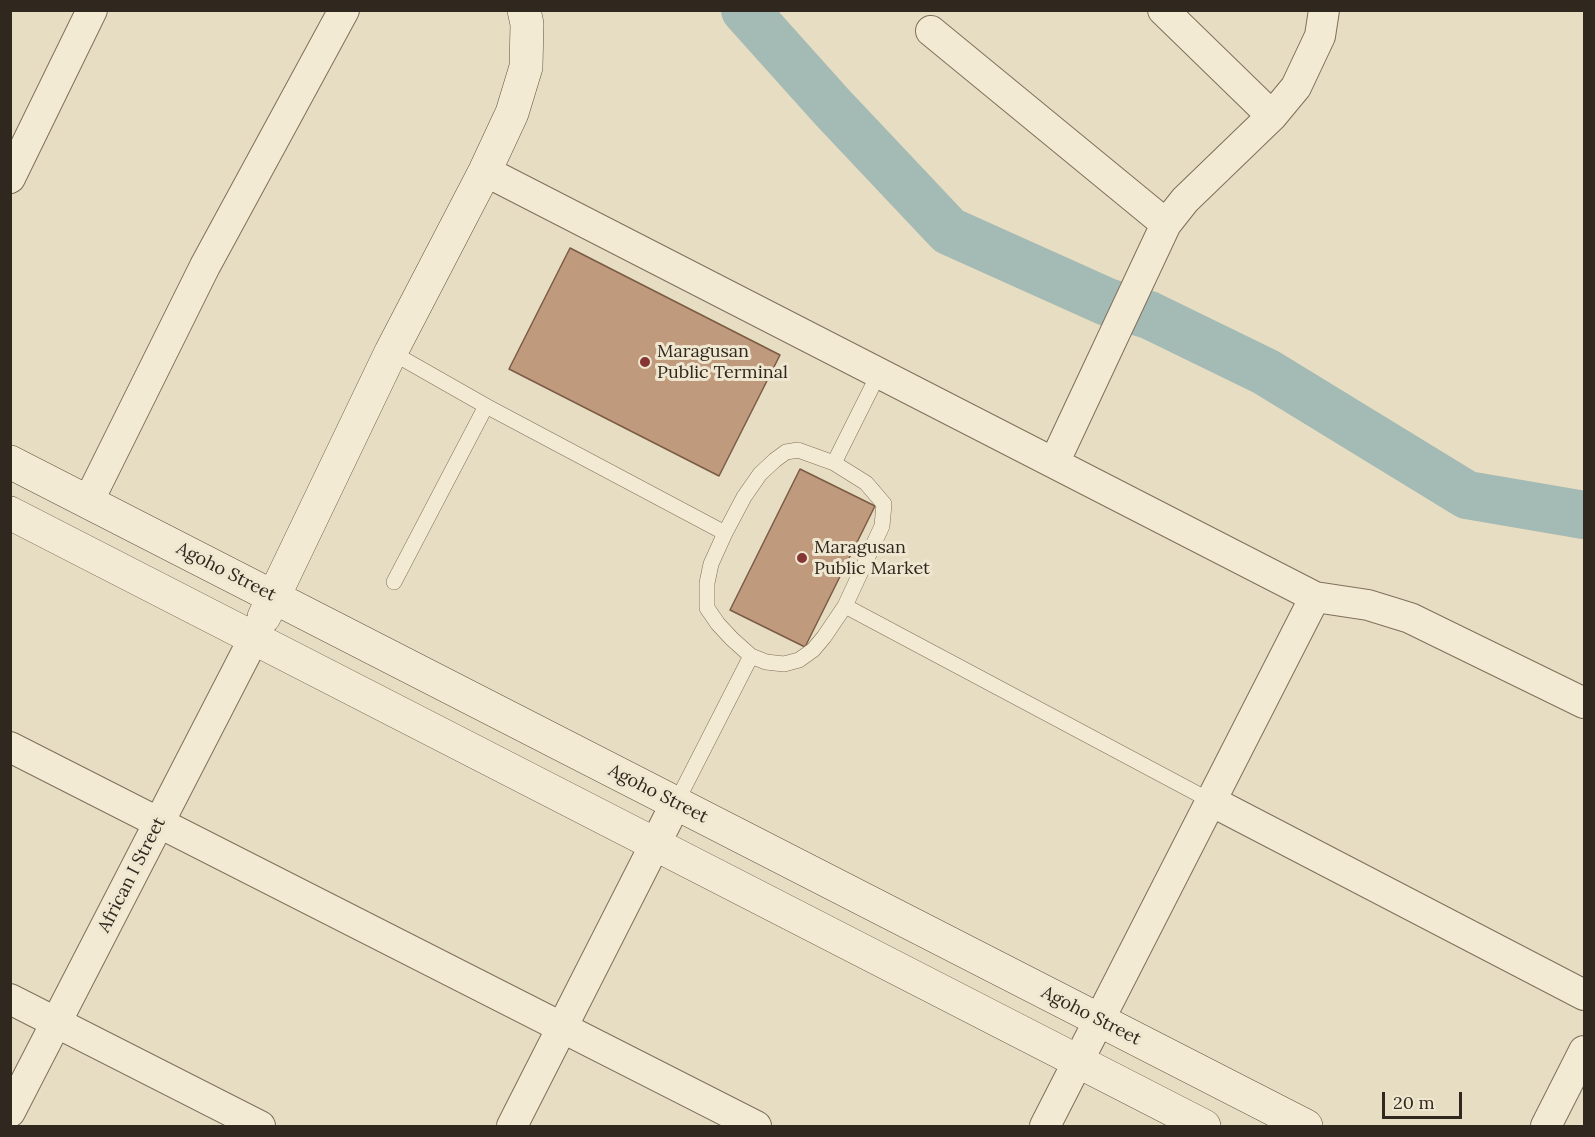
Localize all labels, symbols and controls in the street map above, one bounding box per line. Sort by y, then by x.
place label: Maragusan Public Terminal [657,341,788,384]
marker: Maragusan Public Terminal [638,355,652,369]
place label: Maragusan Public Market [814,537,930,580]
street label: Agoho Street [173,538,279,606]
marker: Maragusan Public Market [795,551,809,565]
street label: Agoho Street [605,760,711,828]
street label: African I Street [94,814,170,936]
street label: Agoho Street [1038,982,1144,1050]
scale bar [1385,1080,1464,1118]
text: 20 m [1393,1091,1435,1114]

